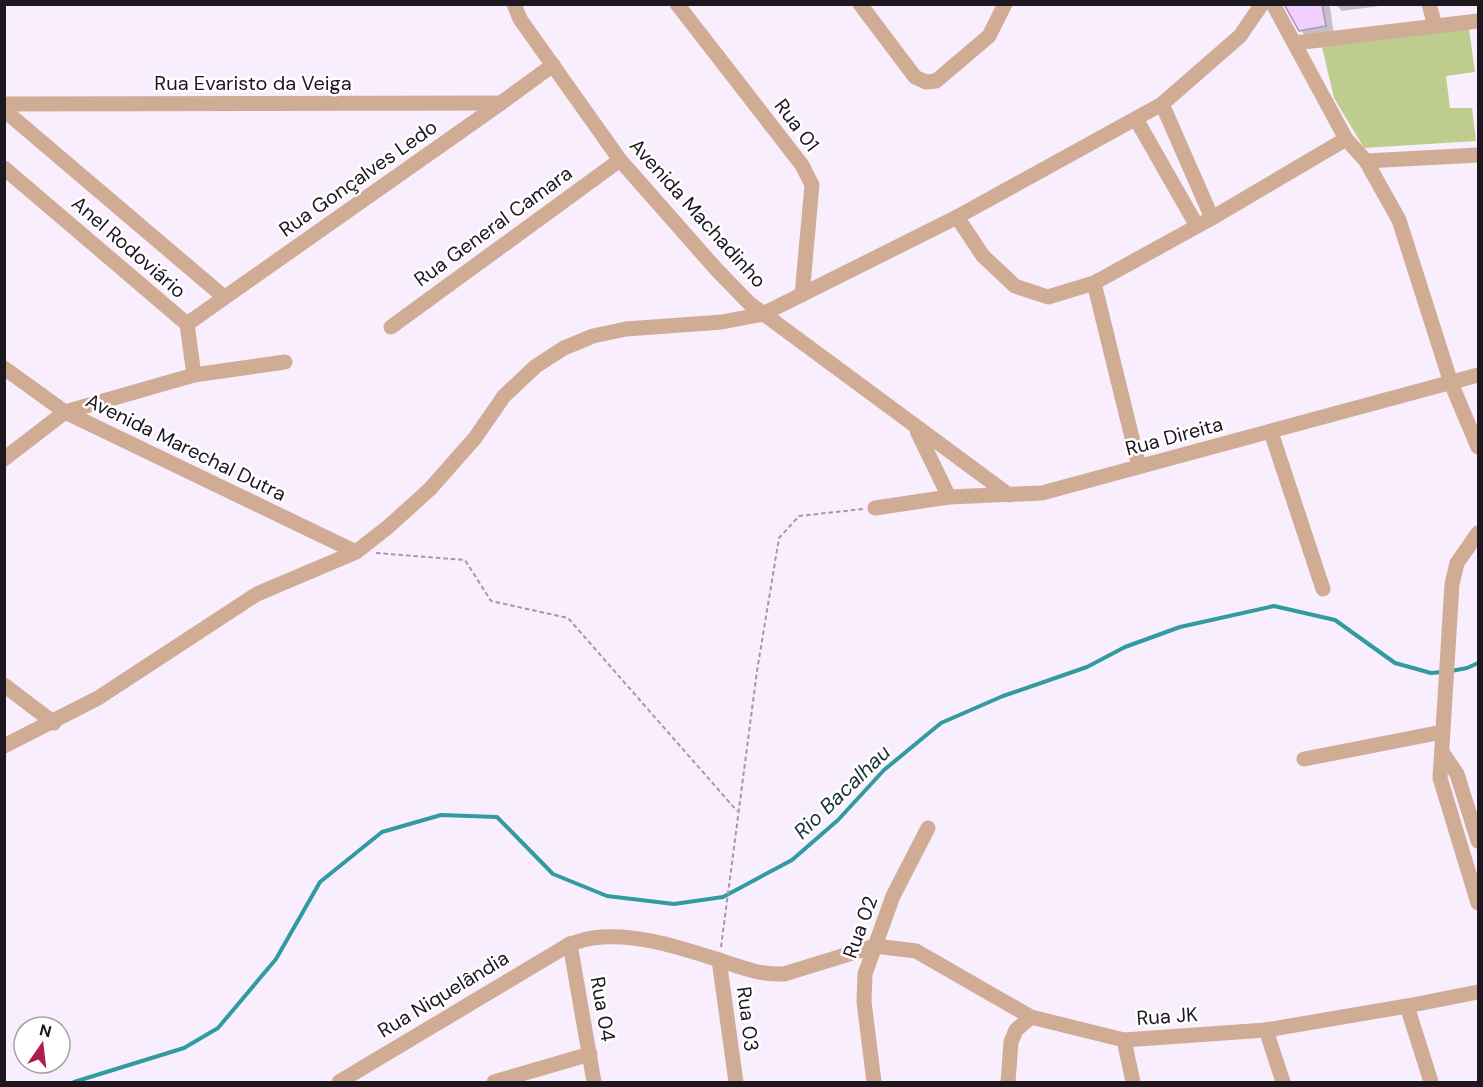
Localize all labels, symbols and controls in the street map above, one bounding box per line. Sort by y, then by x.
street label: Rua Evaristo da Veiga [154,70,352,96]
street label: Rua 01 [769,93,825,157]
street label: Rua Gonçalves Ledo [274,114,442,242]
street label: Avenida Machadinho [624,133,772,293]
street label: Rua General Camara [409,160,577,292]
street label: Anel Rodoviário [66,190,192,304]
street label: Avenida Marechal Dutra [82,387,290,507]
street label: Rua Direita [1122,411,1226,461]
water label: Rio Bacalhau [788,739,896,845]
street label: Rua 02 [837,892,883,962]
street label: Rua Niquelândia [373,945,513,1043]
street label: Rua 04 [585,975,621,1043]
street label: Rua 03 [731,985,765,1053]
street label: Rua JK [1136,1001,1199,1031]
north arrow [12,1015,72,1075]
text: N [37,1019,54,1043]

